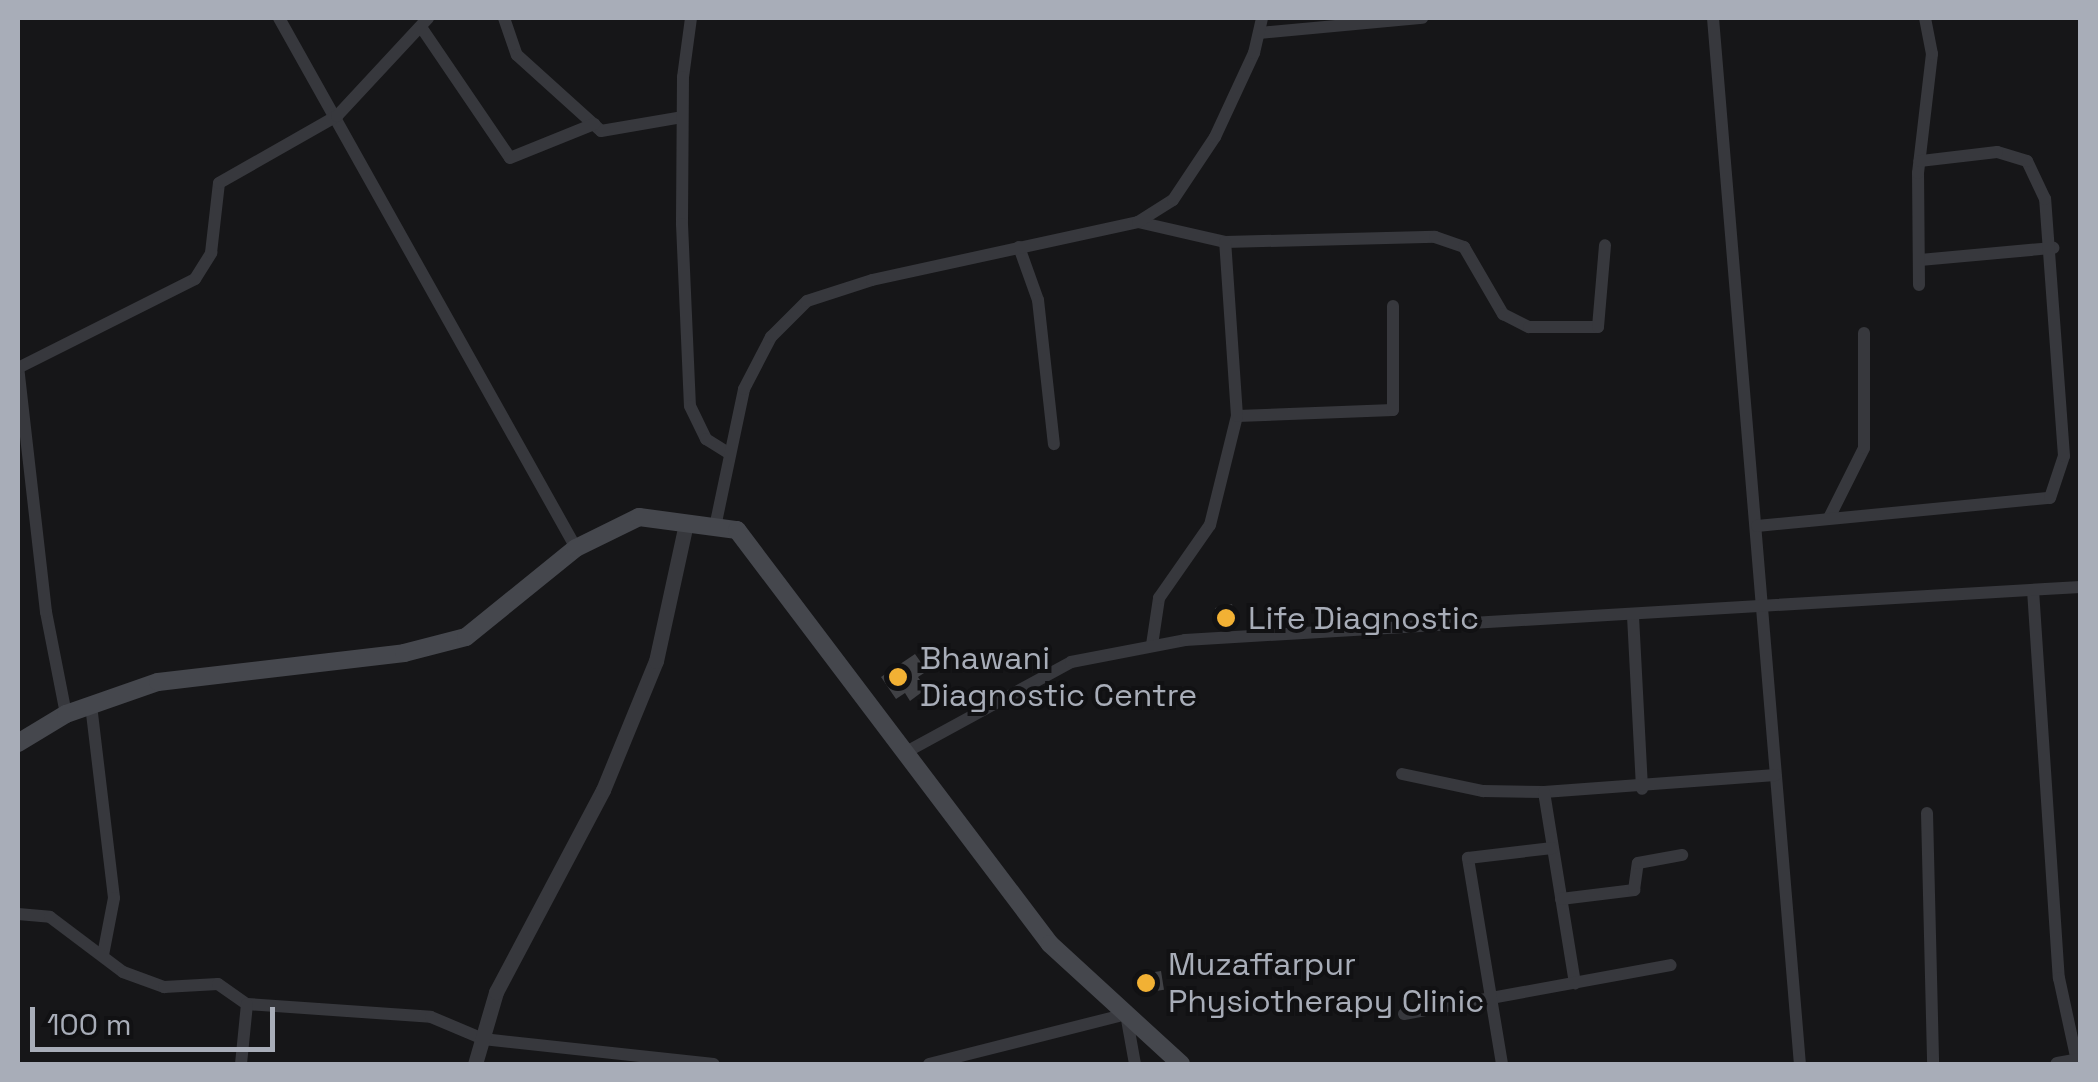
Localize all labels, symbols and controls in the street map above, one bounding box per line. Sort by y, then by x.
place label: Life Diagnostic [1248,599,1479,637]
marker: Life Diagnostic [1213,605,1239,631]
place label: Bhawani Diagnostic Centre [920,640,1197,715]
marker: Bhawani Diagnostic Centre [885,664,911,690]
place label: Muzaffarpur Physiotherapy Clinic [1168,946,1484,1021]
marker: Muzaffarpur Physiotherapy Clinic [1133,970,1159,996]
scale bar [35,987,280,1049]
text: 100 m [47,1005,132,1044]

